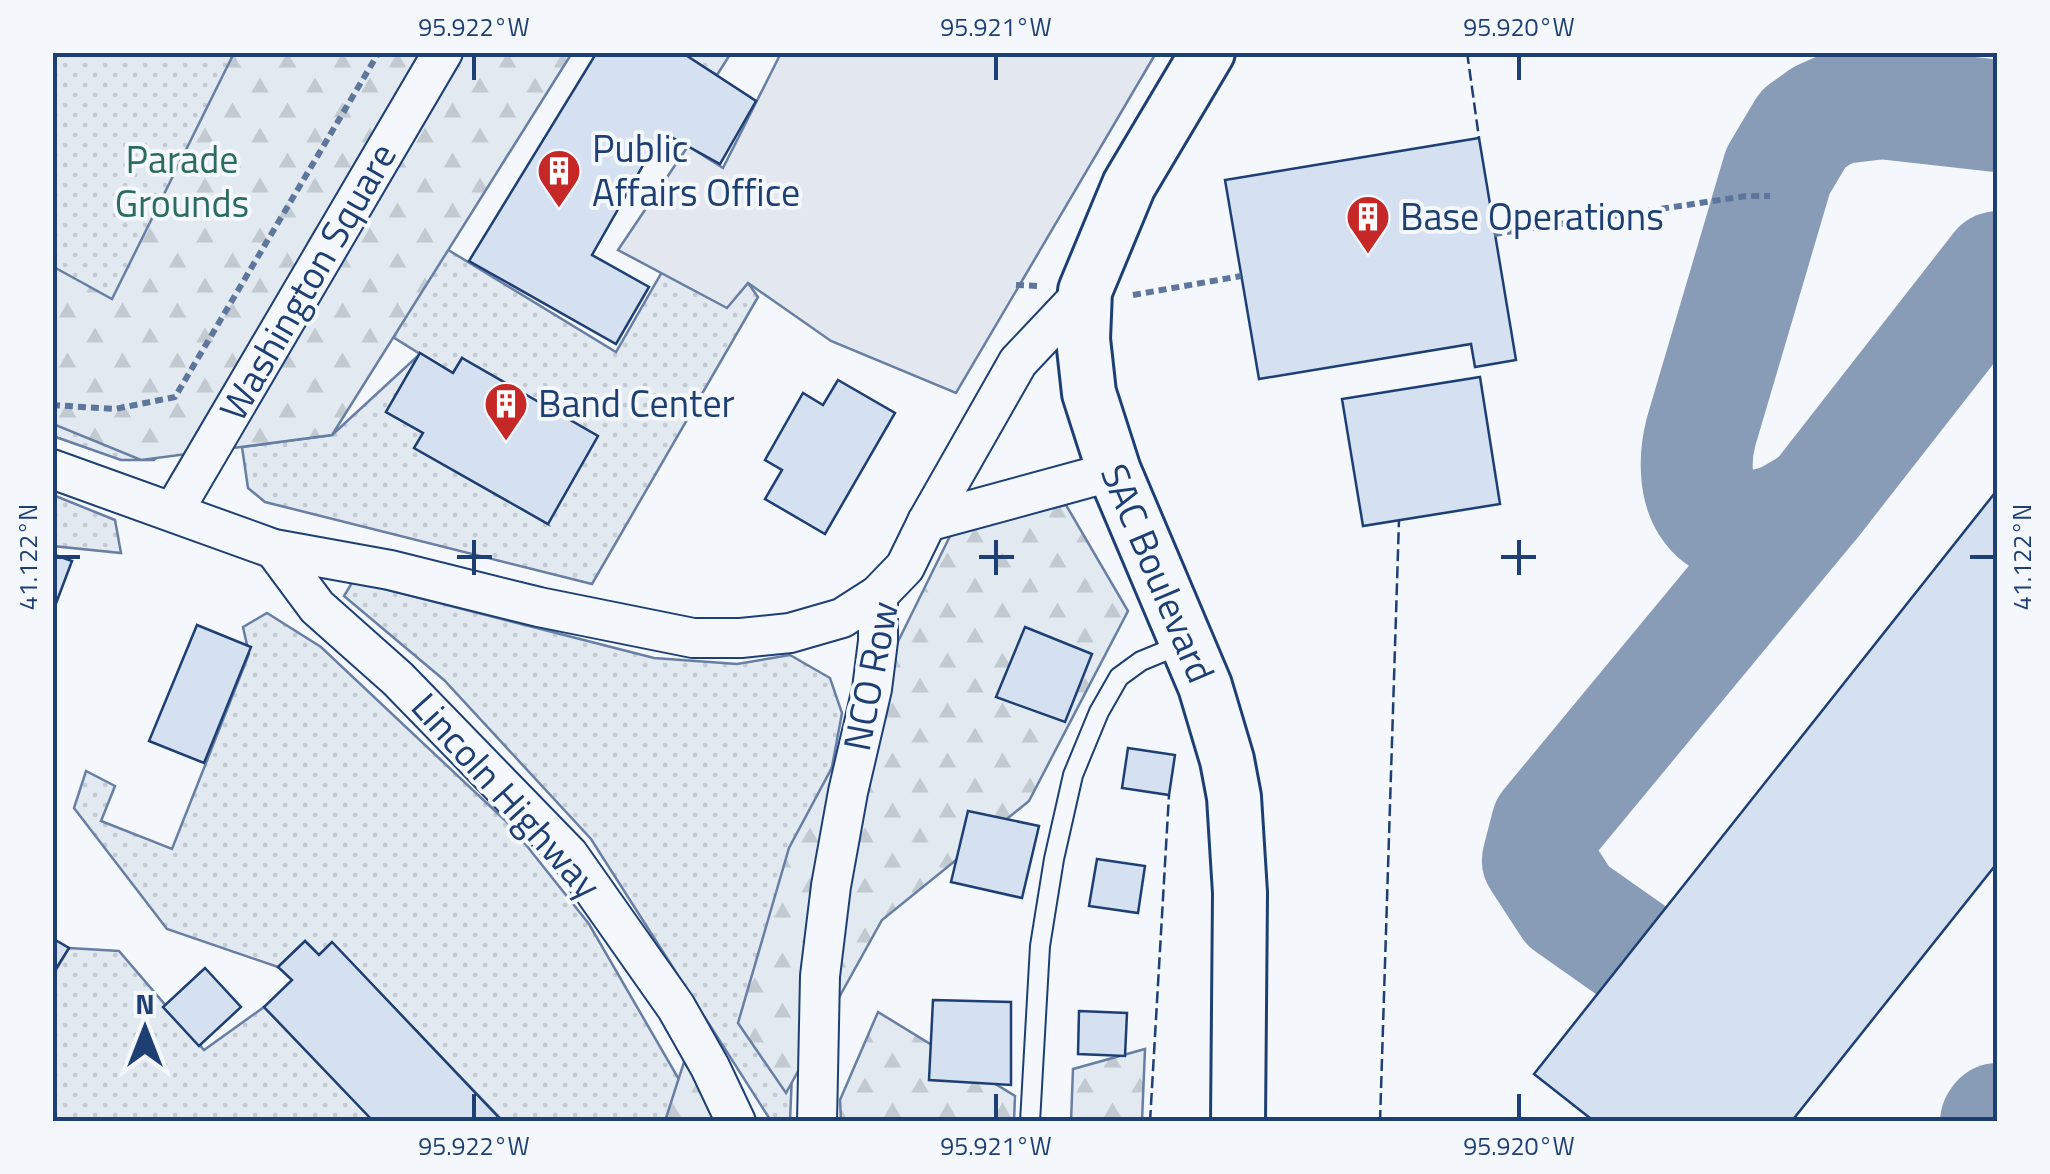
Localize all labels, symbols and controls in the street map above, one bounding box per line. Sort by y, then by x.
text: 95.922°W [418,8,530,46]
text: 95.921°W [940,8,1052,46]
text: 95.920°W [1463,8,1575,46]
place label: Public Affairs Office [592,119,800,221]
park label: Parade Grounds [115,130,249,232]
street label: Washington Square [204,132,410,431]
building icon: Public Affairs Office [536,148,582,209]
place label: Base Operations [1400,187,1664,245]
building icon: Base Operations [1345,194,1391,255]
place label: Band Center [538,374,735,432]
building icon: Band Center [483,381,529,442]
street label: SAC Boulevard [1086,455,1230,691]
text: 41.122°N [9,504,47,610]
text: 41.122°N [2003,504,2041,610]
street label: NCO Row [827,596,913,756]
street label: Lincoln Highway [398,679,615,912]
north arrow [95,979,195,1079]
text: N [135,982,155,1025]
text: 95.922°W [418,1127,530,1165]
text: 95.921°W [940,1127,1052,1165]
text: 95.920°W [1463,1127,1575,1165]

